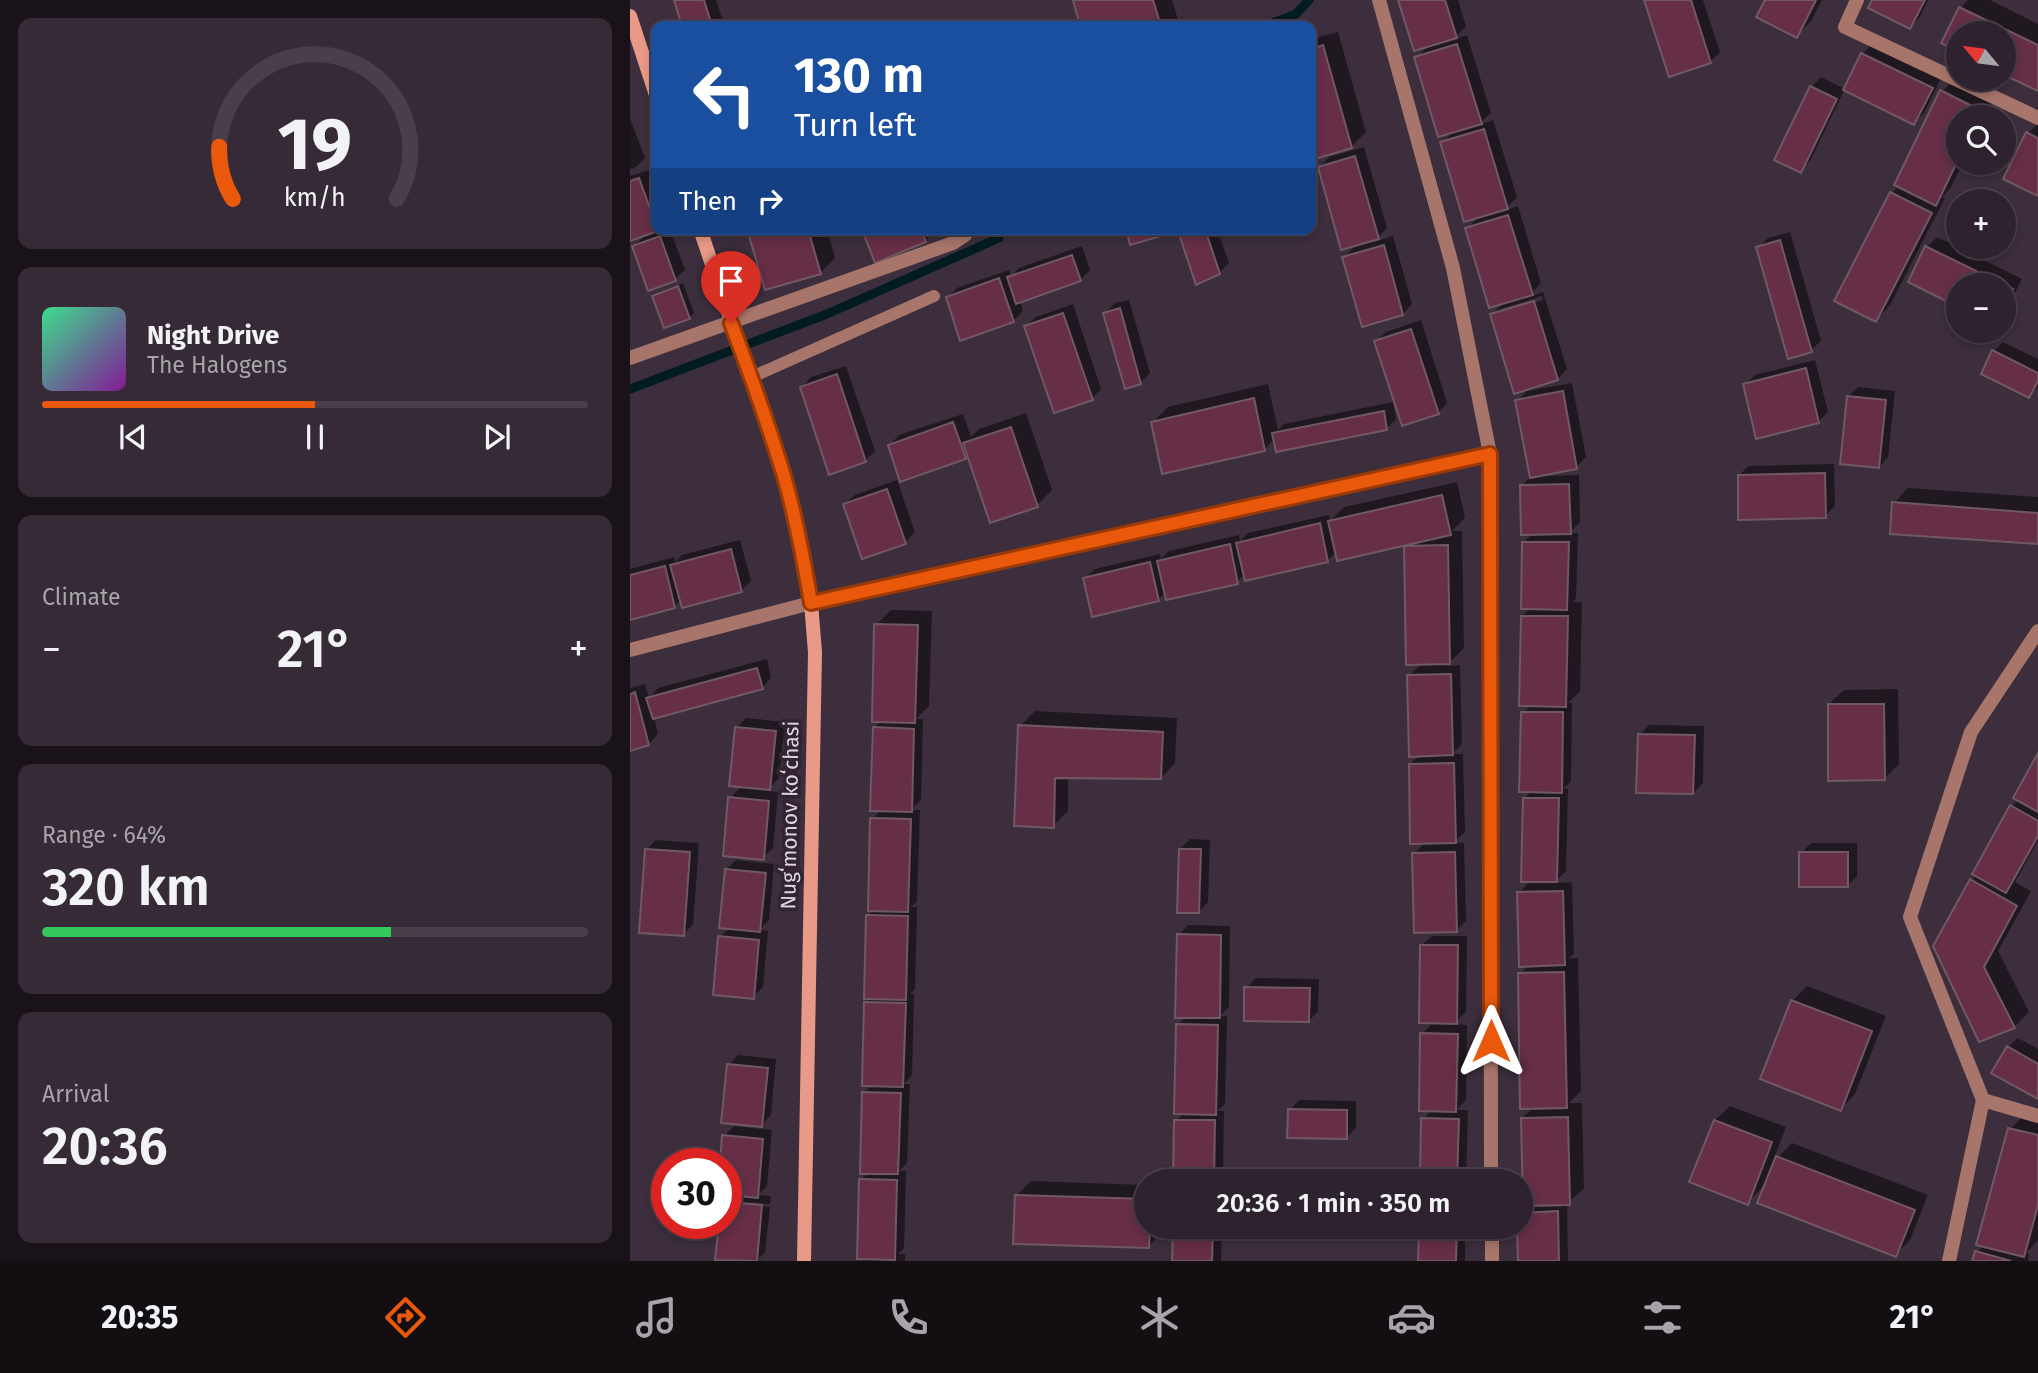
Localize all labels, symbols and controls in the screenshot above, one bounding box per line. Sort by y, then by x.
north arrow [1946,21,2016,91]
map controls [1946,21,2016,343]
text: 130 m [794,46,924,105]
icon: left [679,49,770,140]
text: 19 [278,102,352,189]
button: search [1946,105,2016,175]
text: Turn left [794,106,916,144]
icon: right [751,182,789,220]
text: km/h [284,183,346,213]
text: Then [679,186,737,217]
button: + [1946,189,2016,259]
pin [701,251,761,323]
icon: arrive [712,262,750,300]
button: − [1946,273,2016,343]
text: Night Drive [147,320,279,351]
text: The Halogens [147,351,287,379]
icon: previous [114,418,152,456]
icon: pause [296,418,334,456]
icon: next [478,418,516,456]
text: Climate [42,583,121,611]
text: 21° [277,618,353,681]
text: − [42,626,61,672]
text: + [569,626,588,672]
street label: Nugʻmonov koʻchasi [775,720,805,910]
text: Range · 64% [42,821,166,849]
text: 320 km [42,856,210,919]
position arrow [1454,1004,1528,1078]
text: Arrival [42,1080,109,1108]
text: 20:36 [42,1115,168,1178]
speed limit sign: 30 [651,1148,742,1239]
text: 20:36 · 1 min · 350 m [1217,1188,1450,1219]
icon: directions [381,1293,430,1342]
icon: music [632,1293,681,1342]
icon: phone [884,1293,933,1342]
icon: climate [1135,1293,1184,1342]
icon: car [1387,1293,1436,1342]
icon: filters [1638,1293,1687,1342]
text: 20:35 [101,1298,178,1336]
text: 21° [1889,1298,1937,1336]

